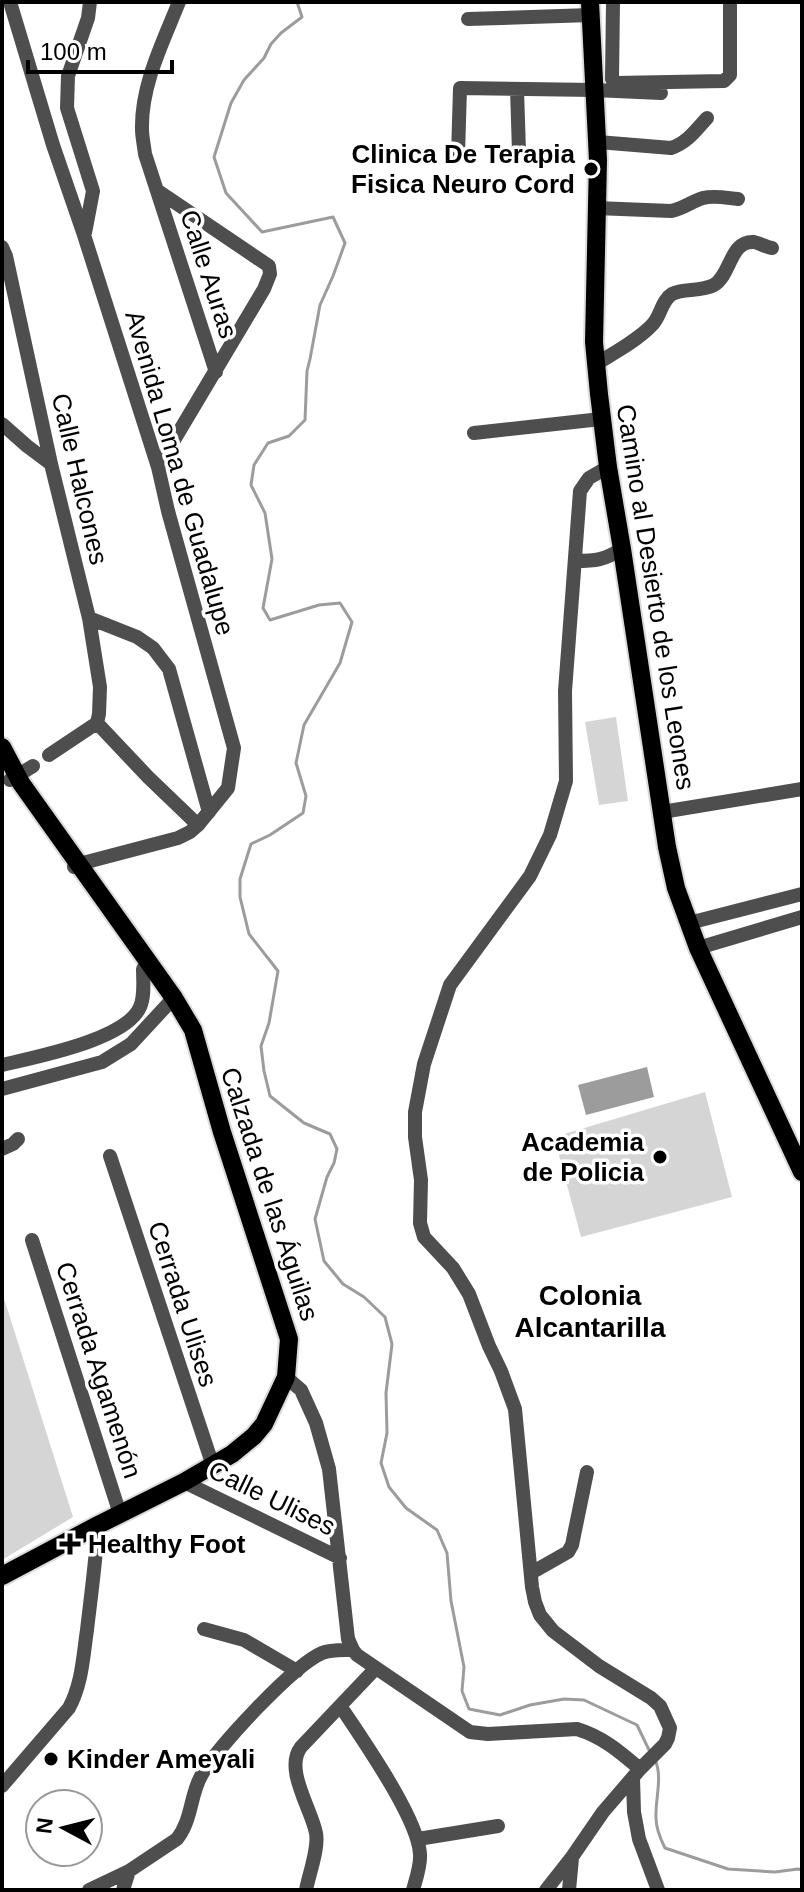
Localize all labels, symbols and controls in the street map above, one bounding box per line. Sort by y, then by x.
scale bar [28,24,172,74]
text: 100 m [40,38,107,65]
place label: Clinica De Terapia Fisica Neuro Cord [351,139,576,199]
marker: Clinica De Terapia Fisica Neuro Cord [582,160,600,178]
street label: Calle Auras [174,206,244,342]
street label: Avenida Loma de Guadalupe [119,307,241,639]
street label: Calle Halcones [46,390,114,568]
street label: Camino al Desierto de los Leones [611,402,701,792]
street label: Calzada de las Águilas [215,1064,325,1324]
place label: Academia de Policia [521,1127,645,1187]
marker: Academia de Policia [651,1148,669,1166]
street label: Cerrada Ulises [142,1218,224,1390]
street label: Cerrada Agamenón [50,1258,148,1482]
district label: Colonia Alcantarilla [515,1280,666,1343]
street label: Calle Ulises [204,1454,340,1542]
place label: Healthy Foot [88,1529,246,1559]
marker: Healthy Foot [59,1533,81,1555]
place label: Kinder Ameyali [67,1744,255,1774]
marker: Kinder Ameyali [42,1750,60,1768]
north arrow [24,1788,104,1868]
text: N [31,1816,58,1835]

